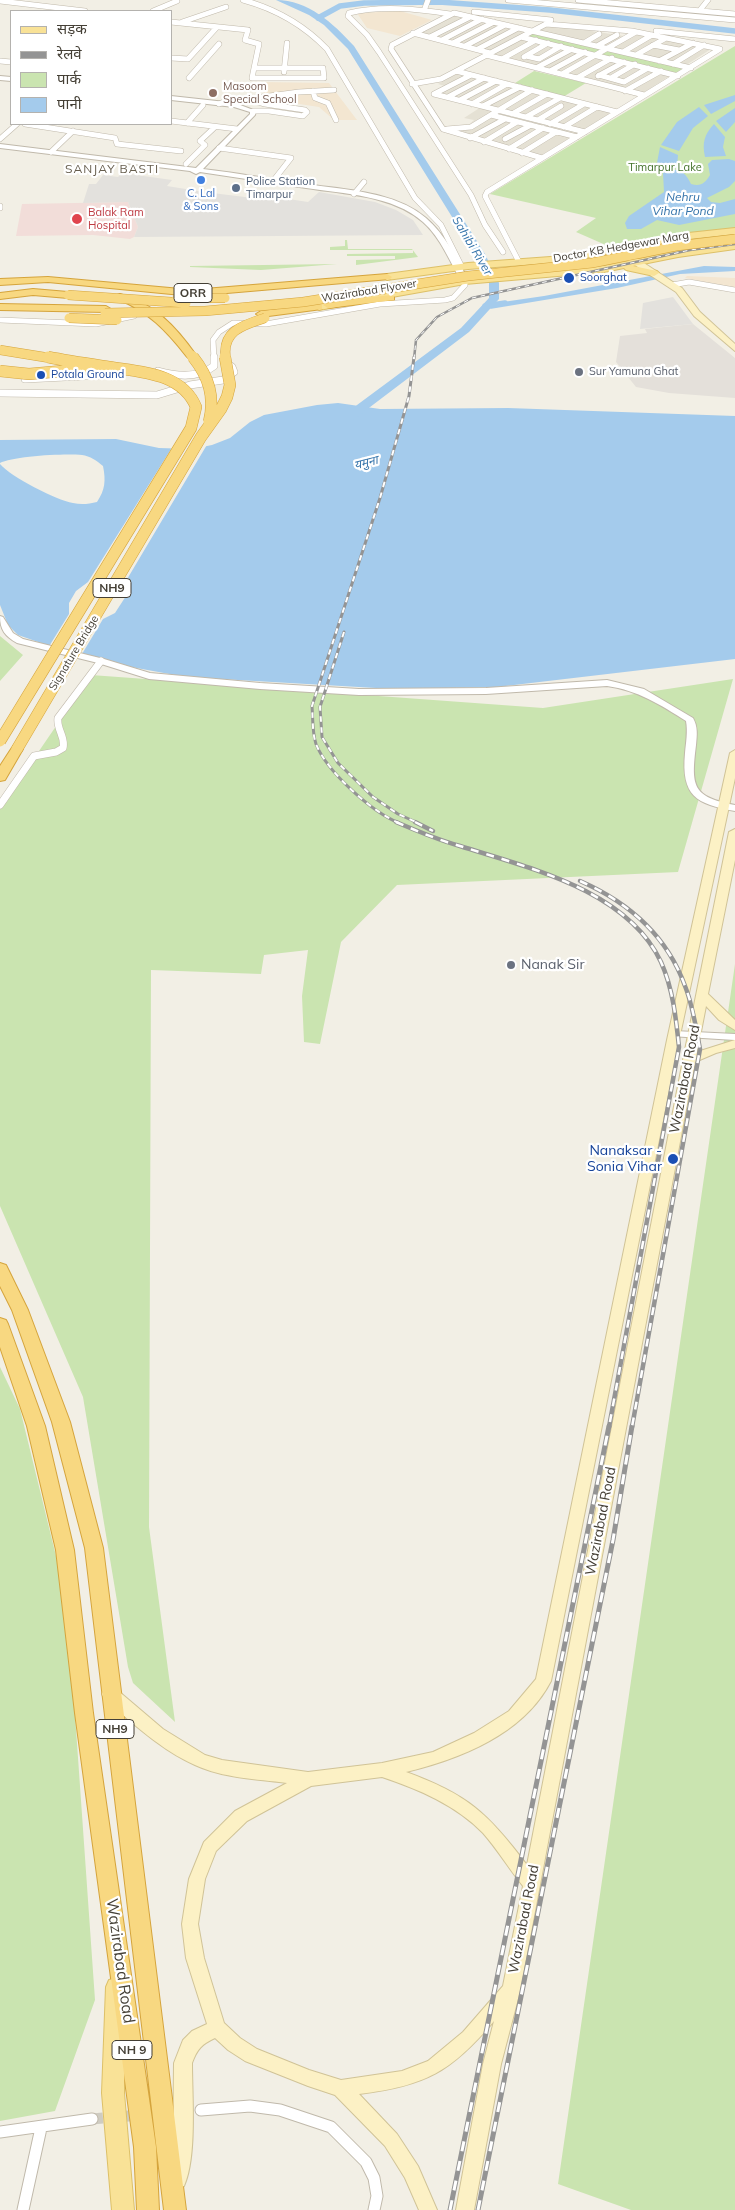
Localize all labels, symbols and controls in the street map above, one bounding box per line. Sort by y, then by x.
legend [10,10,172,125]
text: सड़क [57,19,87,38]
text: रेलवे [57,44,82,63]
text: पार्क [57,69,81,88]
place label: Masoom Special School [223,80,297,106]
marker: Masoom Special School [207,87,219,99]
text: पानी [57,94,82,113]
park label: Timarpur Lake [628,161,702,175]
district label: SANJAY BASTI [63,162,161,176]
marker: C. Lal & Sons [195,174,207,186]
place label: Police Station Timarpur [246,175,315,201]
marker: Police Station Timarpur [230,182,242,194]
place label: C. Lal & Sons [183,187,219,213]
water label: Nehru Vihar Pond [652,190,714,218]
place label: Balak Ram Hospital [88,206,144,232]
marker: Balak Ram Hospital [70,212,84,226]
water label: Sahibi River [449,214,495,278]
street label: Doctor KB Hedgewar Marg [552,229,690,265]
marker: Soorghat [562,271,576,285]
place label: Soorghat [580,271,627,285]
street label: Wazirabad Flyover [320,277,418,305]
road number: ORR [174,284,212,302]
place label: Sur Yamuna Ghat [589,365,678,379]
marker: Sur Yamuna Ghat [573,366,585,378]
place label: Potala Ground [51,368,124,382]
marker: Potala Ground [35,369,47,381]
water label: यमुना [353,453,379,473]
road number: NH9 [93,578,131,598]
street label: Signature Bridge [46,613,102,693]
place label: Nanak Sir [521,957,584,973]
marker: Nanak Sir [505,959,517,971]
street label: Wazirabad Road [666,1023,704,1135]
place label: Nanaksar - Sonia Vihar [587,1143,662,1176]
marker: Nanaksar - Sonia Vihar [666,1152,680,1166]
street label: Wazirabad Road [582,1465,620,1577]
road number: NH9 [96,1720,134,1738]
street label: Wazirabad Road [505,1863,543,1975]
street label: Wazirabad Road [102,1897,138,2025]
road number: NH 9 [112,2040,152,2060]

